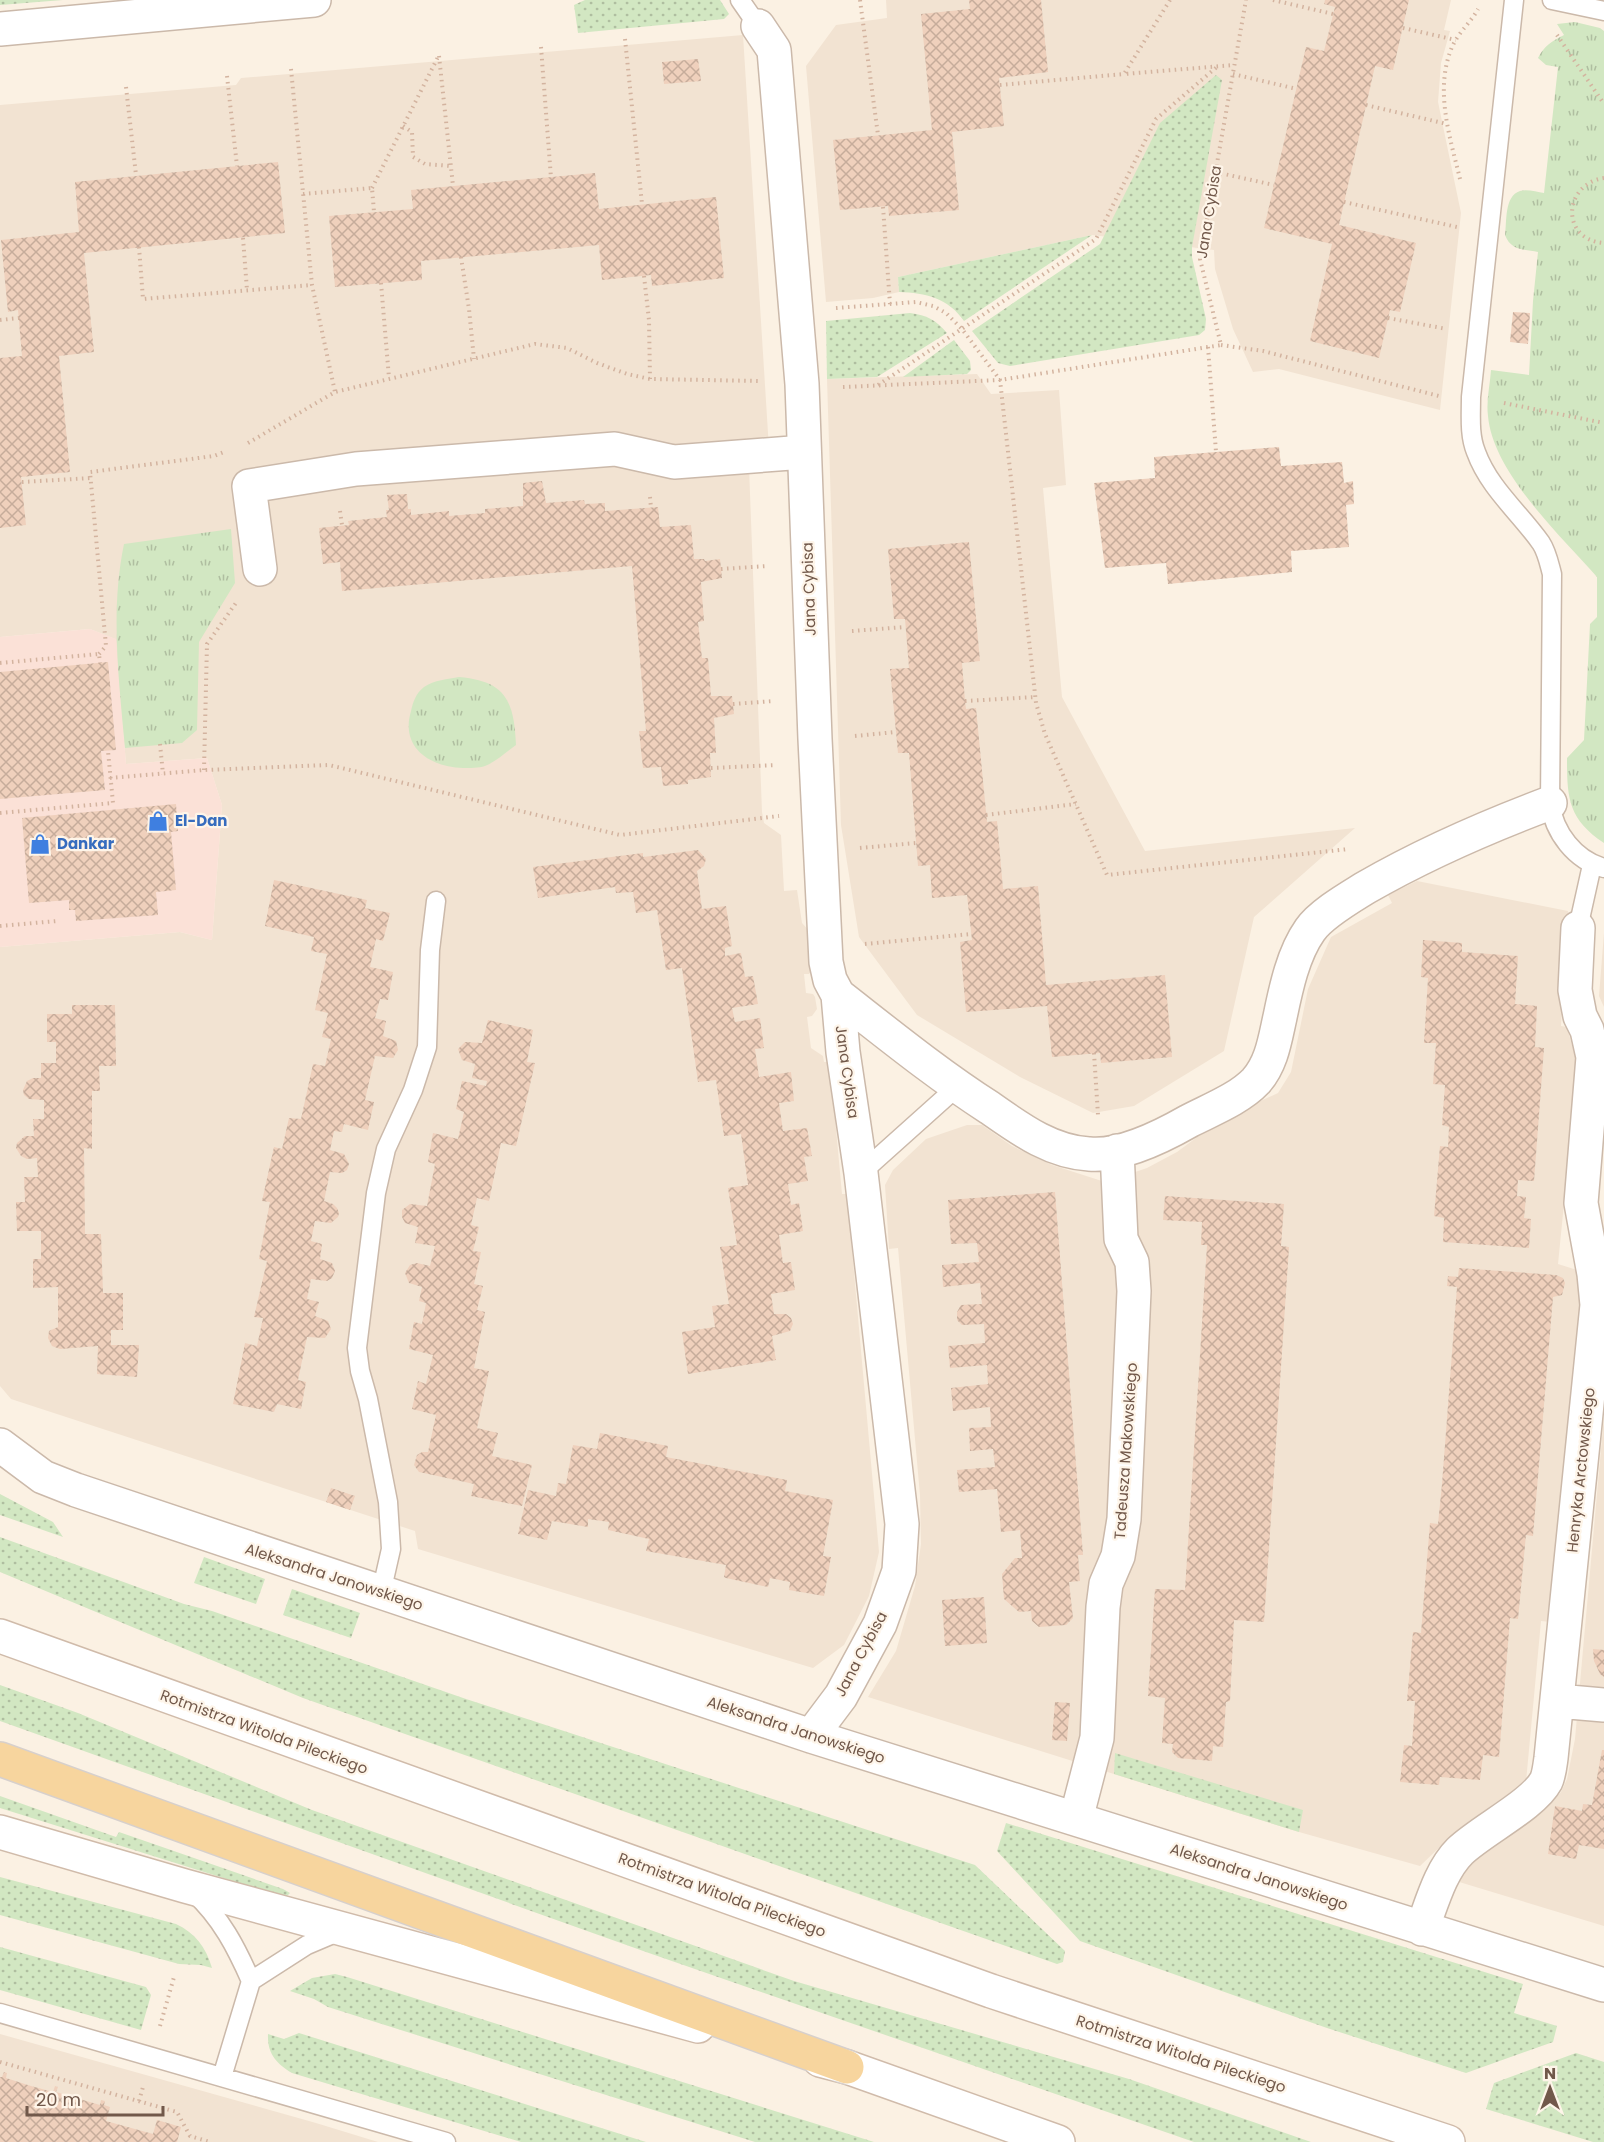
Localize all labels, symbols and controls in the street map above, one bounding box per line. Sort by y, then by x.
street label: Jana Cybisa [1191,164,1226,260]
street label: Jana Cybisa [796,542,821,636]
shop icon: El-Dan [146,809,170,833]
place label: El-Dan [175,810,227,831]
shop icon: Dankar [28,832,52,856]
place label: Dankar [57,833,115,854]
street label: Jana Cybisa [831,1024,864,1120]
street label: Tadeusza Makowskiego [1109,1362,1142,1540]
street label: Henryka Arctowskiego [1561,1386,1600,1553]
street label: Aleksandra Janowskiego [242,1538,426,1615]
street label: Jana Cybisa [829,1607,892,1700]
street label: Rotmistrza Witolda Pileckiego [157,1684,371,1779]
street label: Aleksandra Janowskiego [704,1691,888,1768]
street label: Aleksandra Janowskiego [1167,1838,1351,1915]
street label: Rotmistrza Witolda Pileckiego [615,1847,829,1942]
street label: Rotmistrza Witolda Pileckiego [1074,2010,1289,2097]
north arrow [1520,2058,1580,2118]
text: N [1544,2062,1556,2085]
scale bar [27,2079,164,2117]
text: 20 m [36,2087,81,2112]

